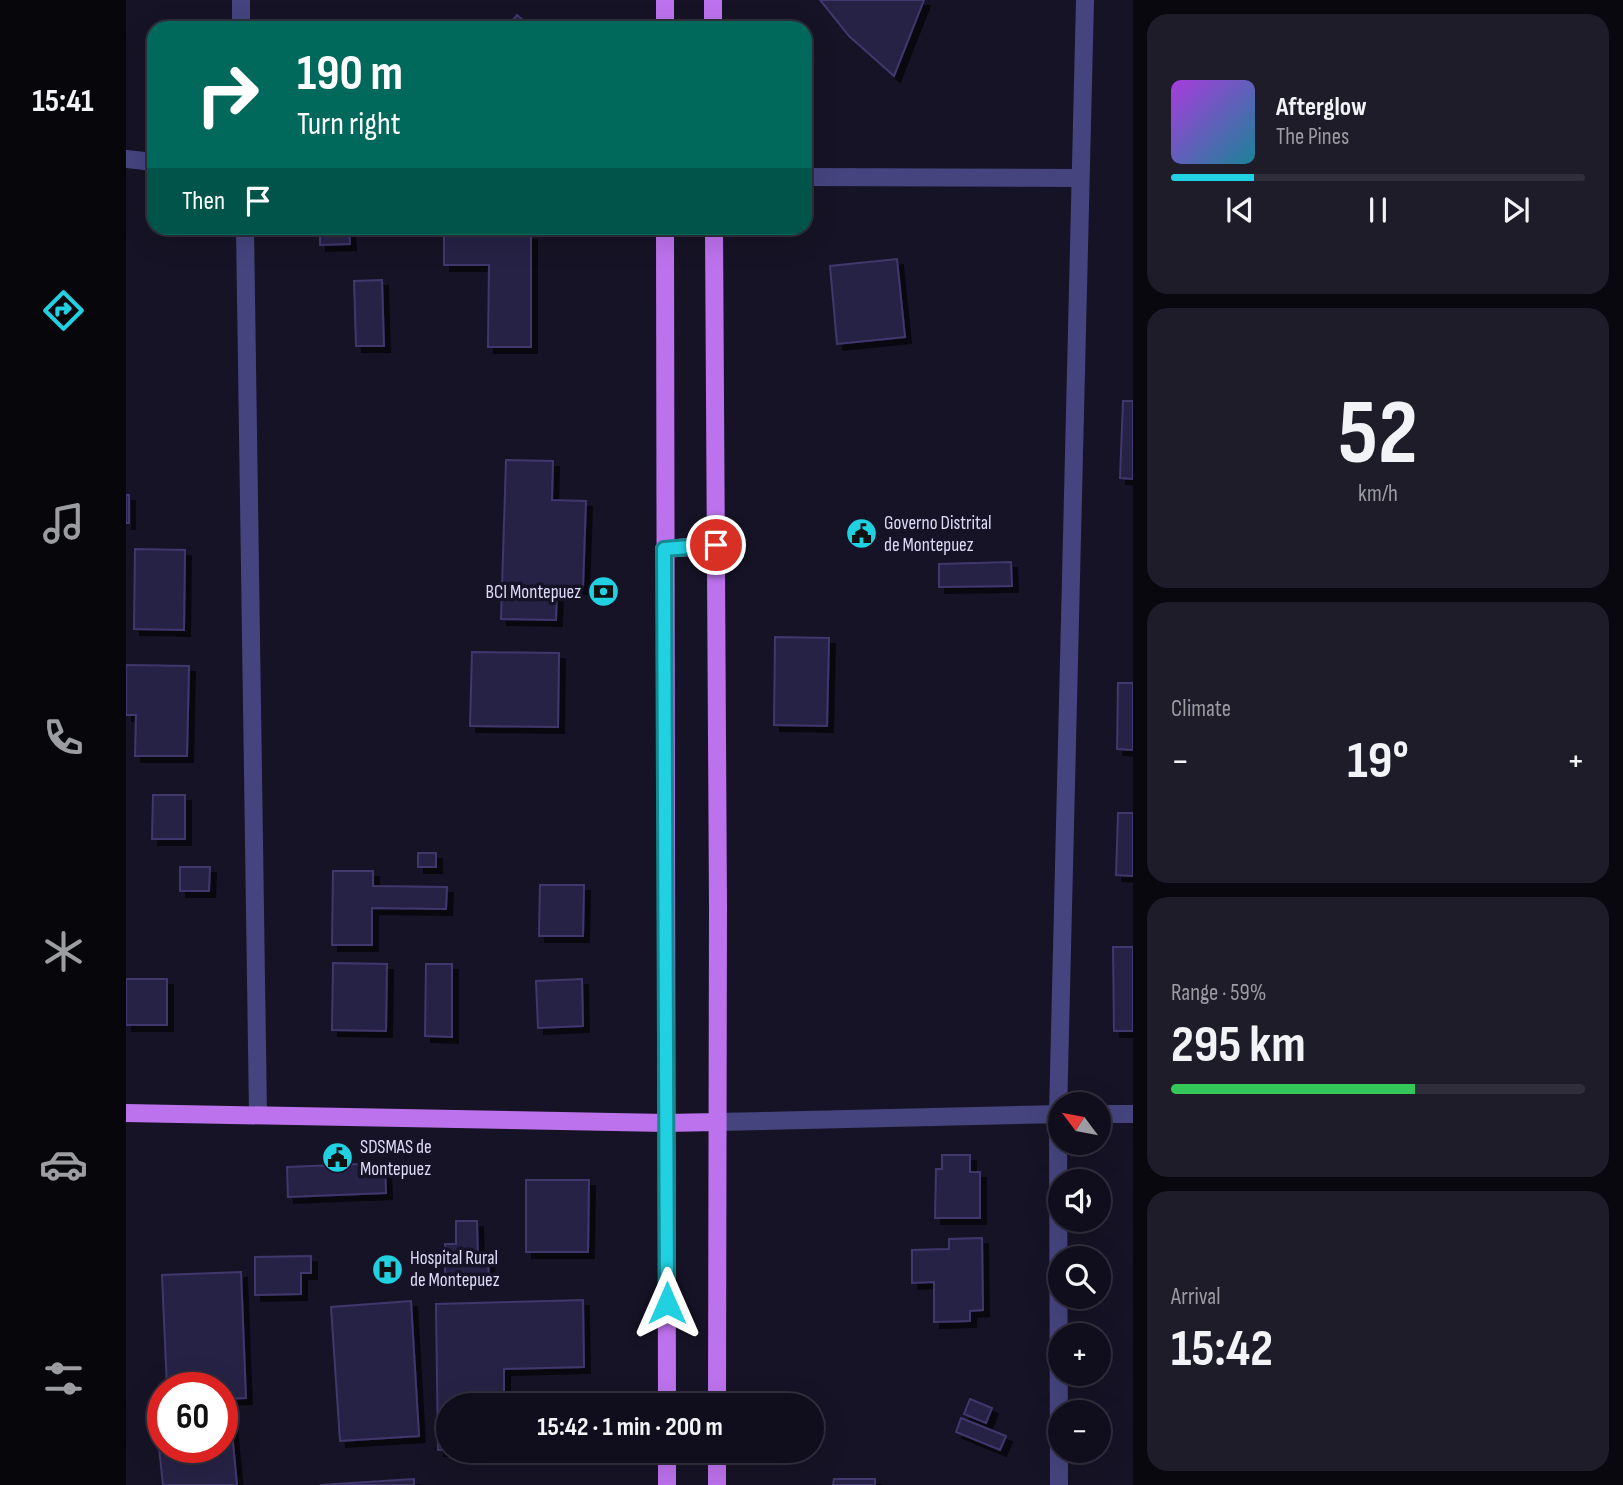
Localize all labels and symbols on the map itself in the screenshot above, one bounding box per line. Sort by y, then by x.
place label: Governo Distrital de Montepuez [884,512,992,557]
pin [686,515,746,575]
public building icon: Governo Distrital de Montepuez [844,517,878,551]
bank icon: BCI Montepuez [587,575,621,609]
place label: BCI Montepuez [485,581,581,604]
north arrow [1048,1092,1111,1155]
place label: SDSMAS de Montepuez [360,1136,432,1181]
public building icon: SDSMAS de Montepuez [320,1141,354,1175]
place label: Hospital Rural de Montepuez [410,1247,500,1292]
hospital icon: Hospital Rural de Montepuez [370,1252,404,1286]
position arrow [630,1266,704,1340]
speed limit sign: 60 [147,1372,238,1463]

